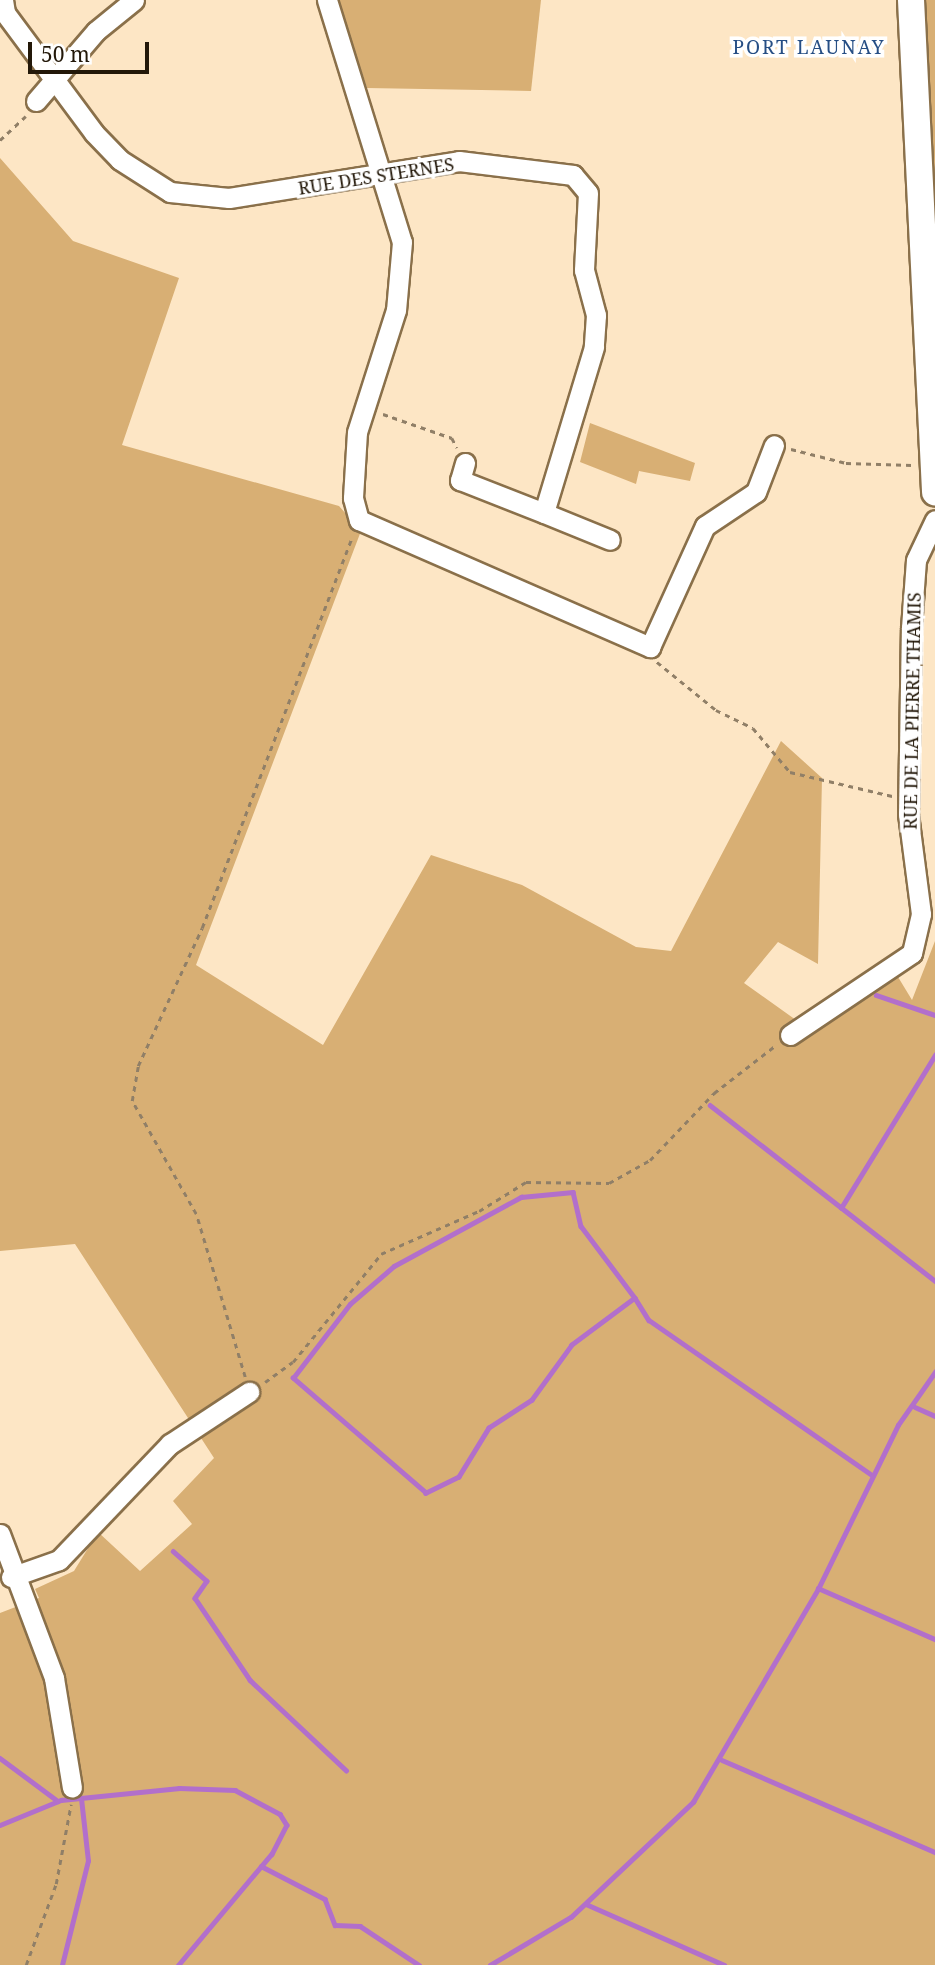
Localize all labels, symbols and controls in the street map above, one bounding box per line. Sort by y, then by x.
scale bar [32,28,152,72]
district label: PORT LAUNAY [734,37,884,59]
text: 50 m [41,40,90,68]
street label: RUE DES STERNES [297,153,455,199]
street label: RUE DE LA PIERRE THAMIS [899,592,925,830]

